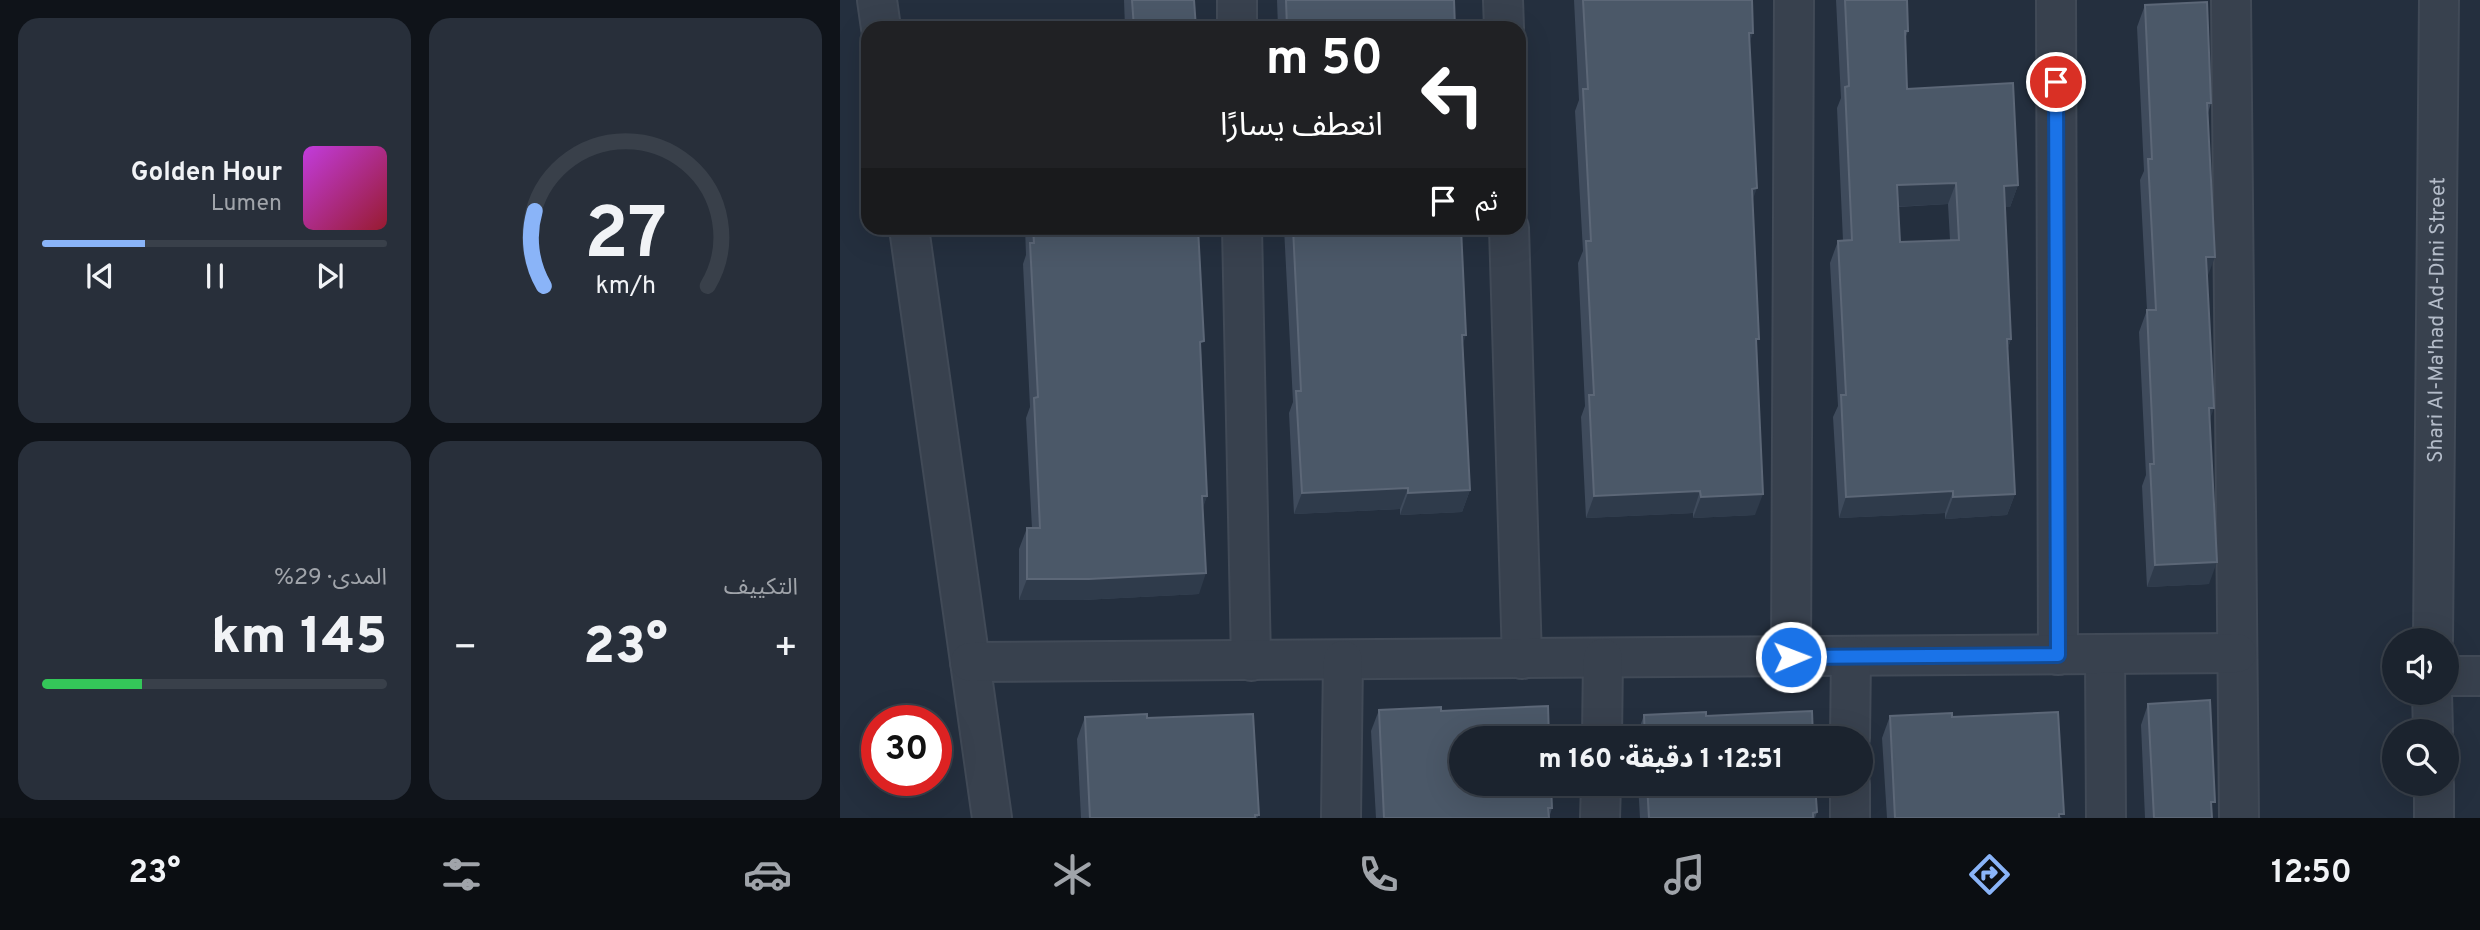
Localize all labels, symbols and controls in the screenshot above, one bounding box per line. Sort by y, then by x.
text: 50 m [1266,30,1383,92]
icon: left [1407,49,1498,140]
pin [2026,52,2086,112]
icon: arrive [2037,63,2075,101]
text: انعطف يسارًا [1220,107,1383,147]
text: Golden Hour [131,157,282,190]
street label: Shari Al-Ma'had Ad-Dini Street [2423,177,2452,463]
icon: arrive [1424,182,1462,220]
text: ثم [1476,187,1498,220]
text: Lumen [211,190,282,219]
text: 27 [584,193,667,285]
icon: previous [81,257,119,295]
icon: pause [196,257,234,295]
icon: next [311,257,349,295]
text: km/h [595,271,656,303]
text: المدى · 29% [274,564,387,593]
text: التكييف [724,574,798,603]
text: 145 km [211,606,387,672]
text: 23° [583,616,668,682]
position arrow [1754,620,1828,694]
text: − [453,625,478,674]
text: + [773,625,798,674]
map controls [2382,628,2459,796]
button: sound [2382,628,2459,705]
speed limit sign: 30 [861,705,952,796]
button: search [2382,719,2459,796]
text: 12:51 · 1 دقيقة · 160 m [1539,744,1783,777]
icon: filters [437,850,486,899]
icon: car [743,850,792,899]
icon: climate [1048,850,1097,899]
icon: phone [1354,850,1403,899]
icon: music [1660,850,1709,899]
icon: directions [1965,850,2014,899]
text: 23° [128,854,181,894]
text: 12:50 [2271,854,2352,894]

